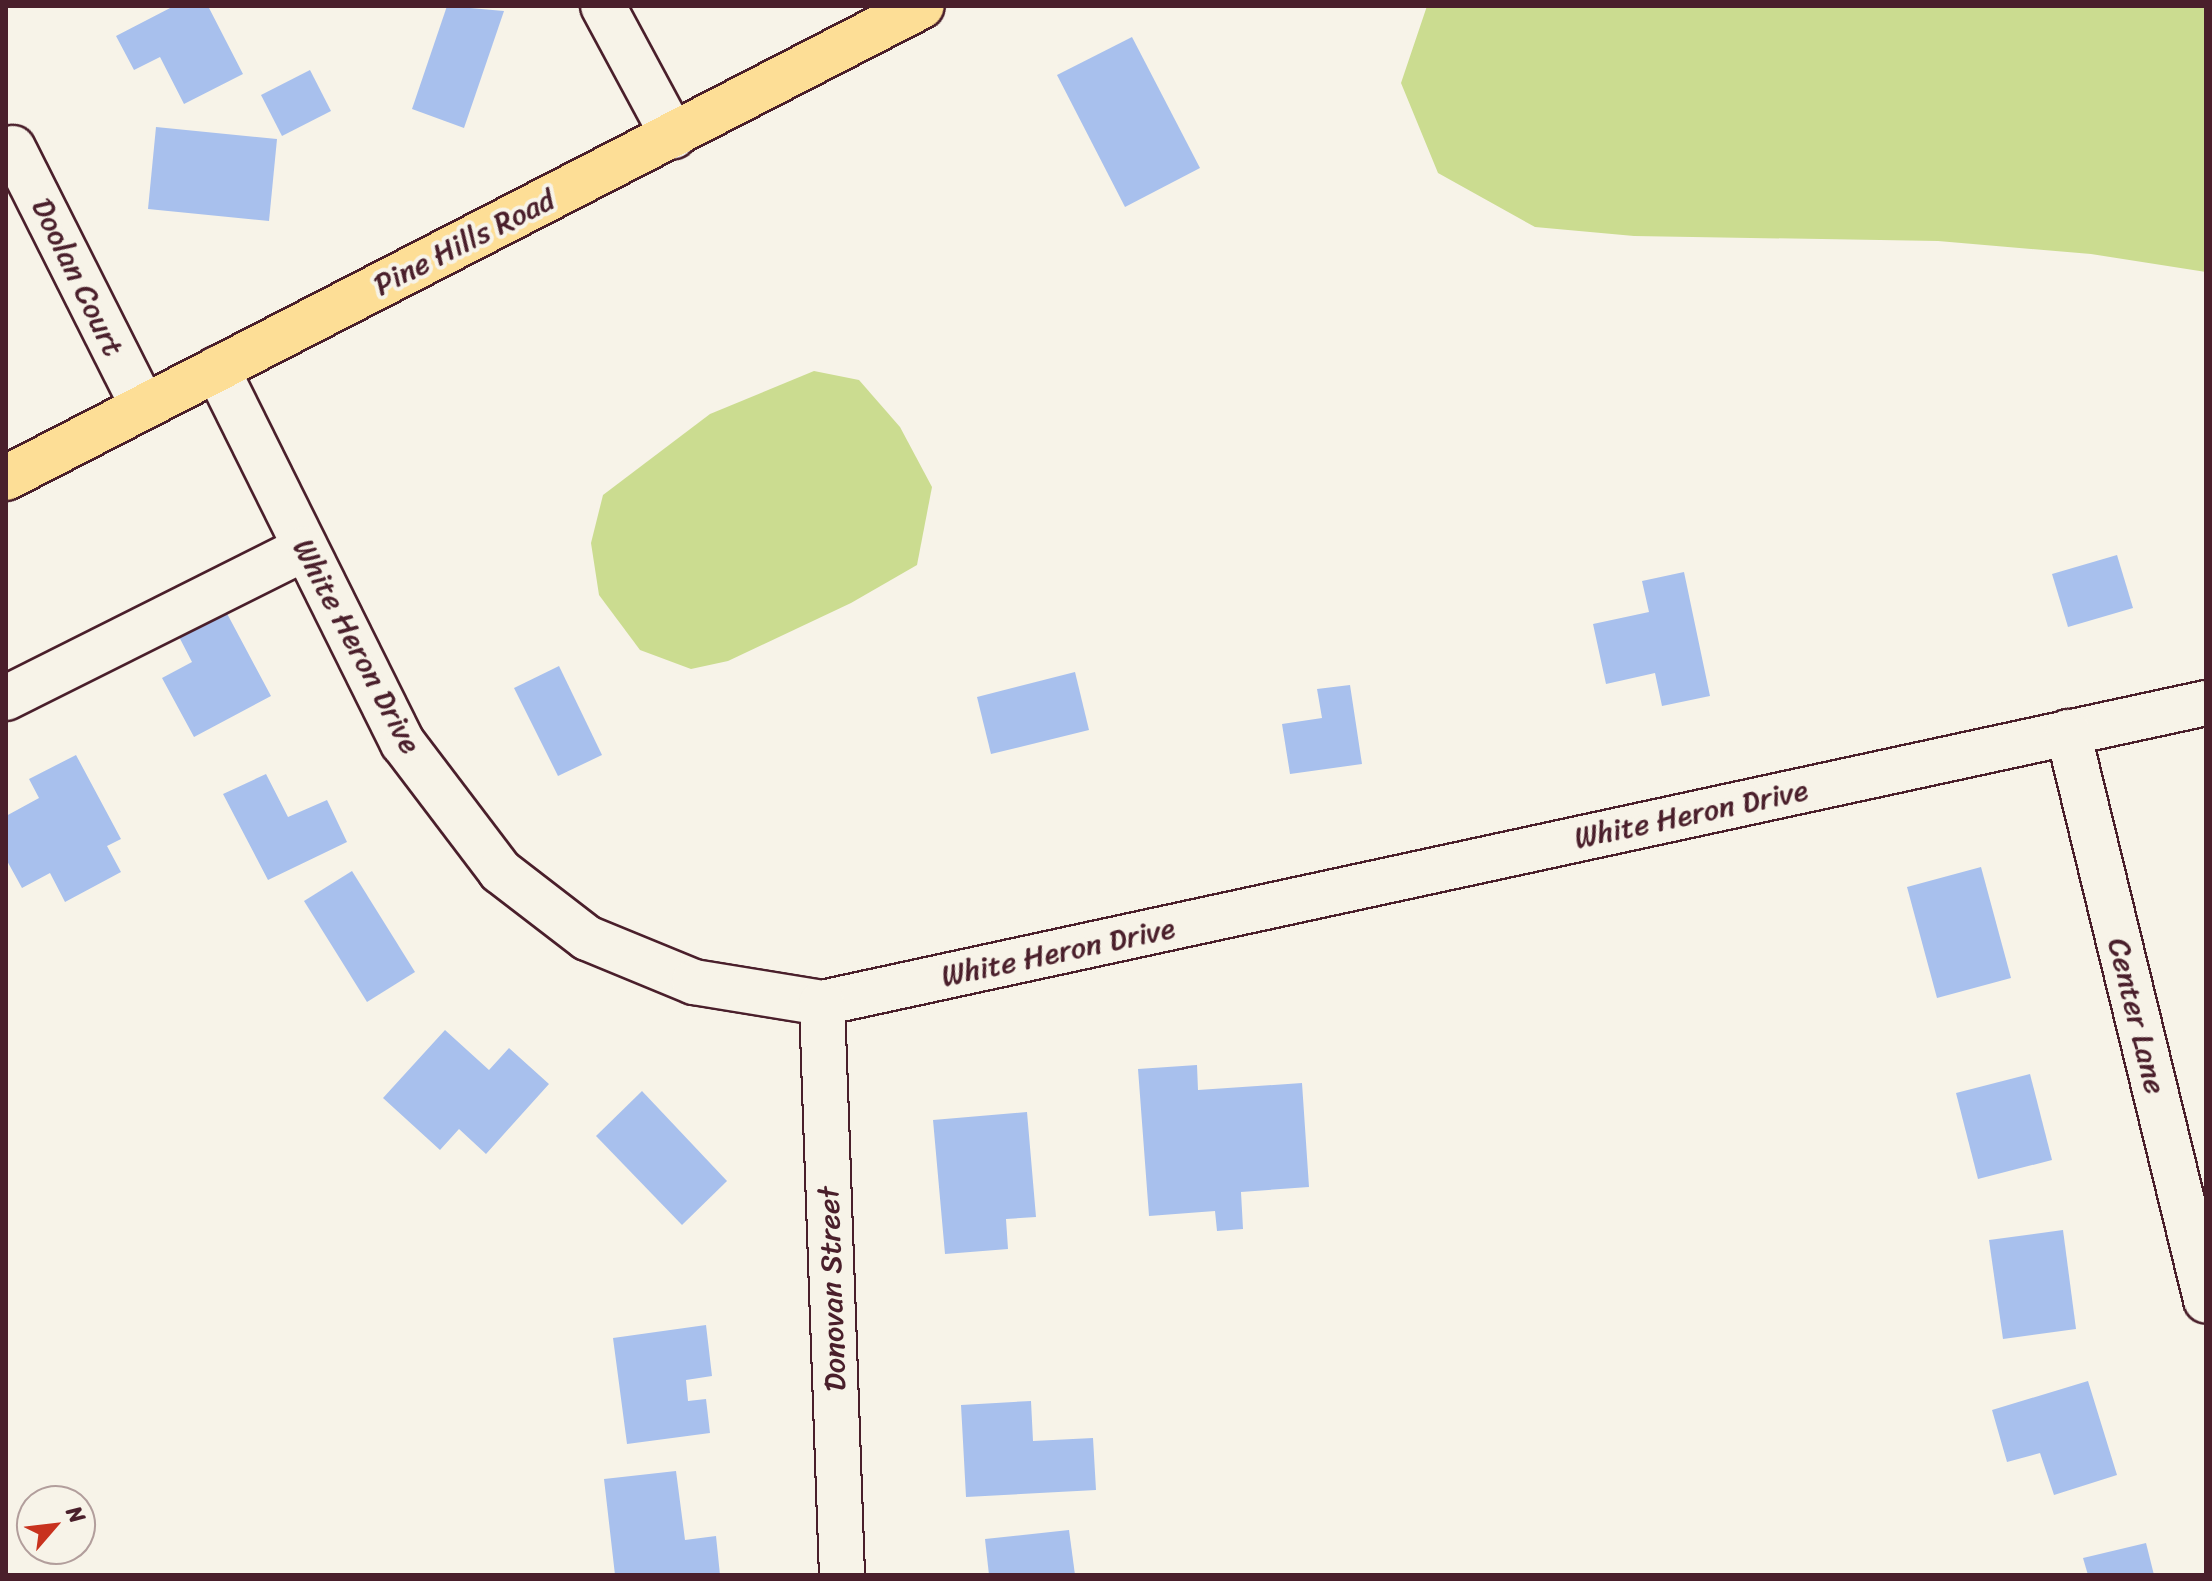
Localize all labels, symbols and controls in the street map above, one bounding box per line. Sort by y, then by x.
street label: Pine Hills Road [368,181,560,303]
street label: Doolan Court [24,192,132,362]
street label: White Heron Drive [285,532,429,760]
street label: White Heron Drive [1570,771,1812,857]
street label: White Heron Drive [937,909,1179,995]
street label: Center Lane [2100,934,2174,1098]
street label: Donovan Street [810,1186,854,1392]
north arrow [16,1485,96,1565]
text: N [55,1499,97,1530]

